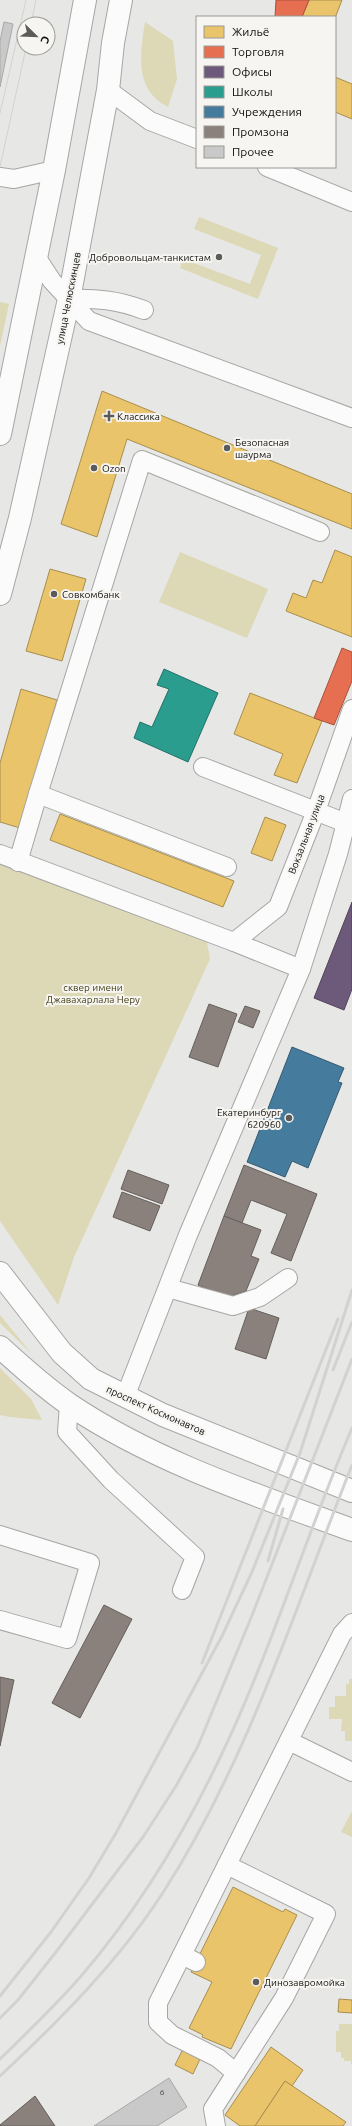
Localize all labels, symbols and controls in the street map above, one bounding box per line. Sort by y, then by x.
north arrow [16,16,56,56]
legend [196,16,336,168]
text: Жильё [232,25,269,38]
text: С [38,34,52,45]
text: Торговля [232,45,284,58]
text: Офисы [232,65,272,78]
text: Школы [232,85,273,98]
text: Учреждения [232,105,302,118]
text: Промзона [232,125,289,138]
text: Прочее [232,145,274,158]
street label: улица Челюскинцев [54,251,83,345]
place label: Добровольцам-танкистам [89,252,211,263]
marker: Добровольцам-танкистам [214,252,224,262]
marker: Классика [104,411,114,421]
place label: Классика [117,411,160,422]
place label: Безопасная шаурма [235,437,289,460]
marker: Безопасная шаурма [222,443,232,453]
marker: Ozon [89,463,99,473]
place label: Ozon [102,463,126,474]
marker: Совкомбанк [49,589,59,599]
place label: Совкомбанк [62,589,120,600]
street label: Вокзальная улица [286,793,327,876]
park label: сквер имени Джавахарлала Неру [46,982,140,1005]
place label: Екатеринбург 620960 [217,1107,281,1130]
marker: Екатеринбург 620960 [284,1113,294,1123]
street label: проспект Космонавтов [105,1384,207,1437]
marker: Динозавромойка [251,1977,261,1987]
place label: Динозавромойка [264,1977,345,1988]
house number: 6 [160,2088,165,2097]

